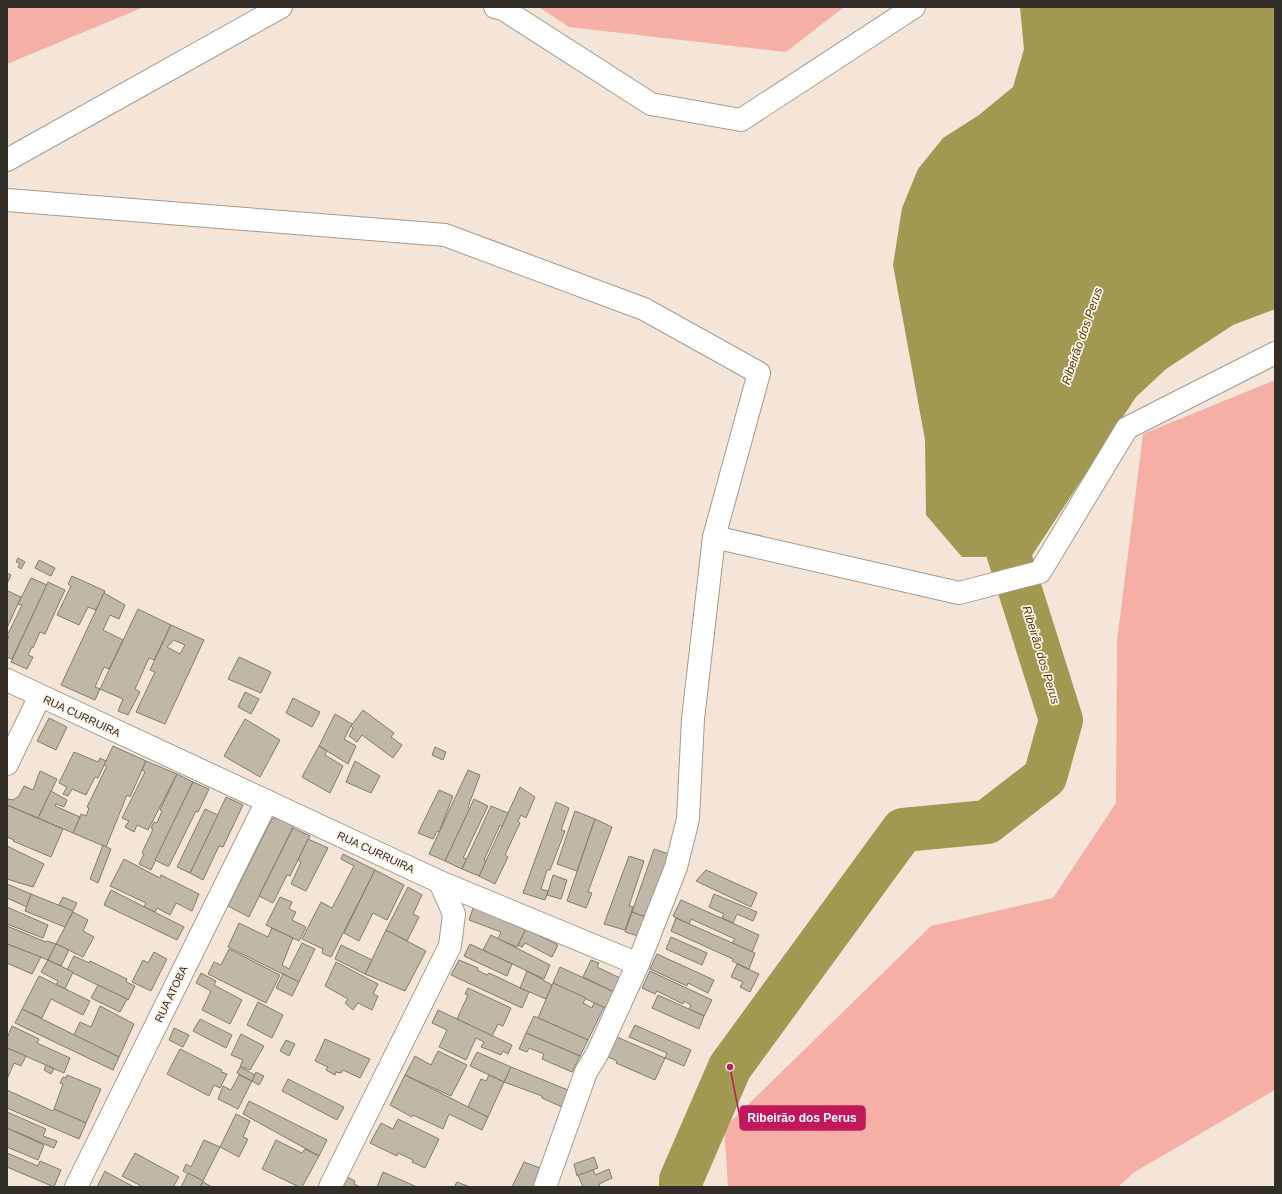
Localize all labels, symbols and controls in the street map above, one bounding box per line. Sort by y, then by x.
water label: Ribeirão dos Perus [1059,285,1105,387]
water label: Ribeirão dos Perus [1019,604,1063,706]
street label: RUA CURRUIRA [42,693,123,739]
street label: RUA CURRUIRA [336,829,417,875]
street label: RUA ATOBA [152,963,190,1024]
callout: Ribeirão dos Perus [740,1106,865,1130]
text: Ribeirão dos Perus [747,1111,857,1125]

